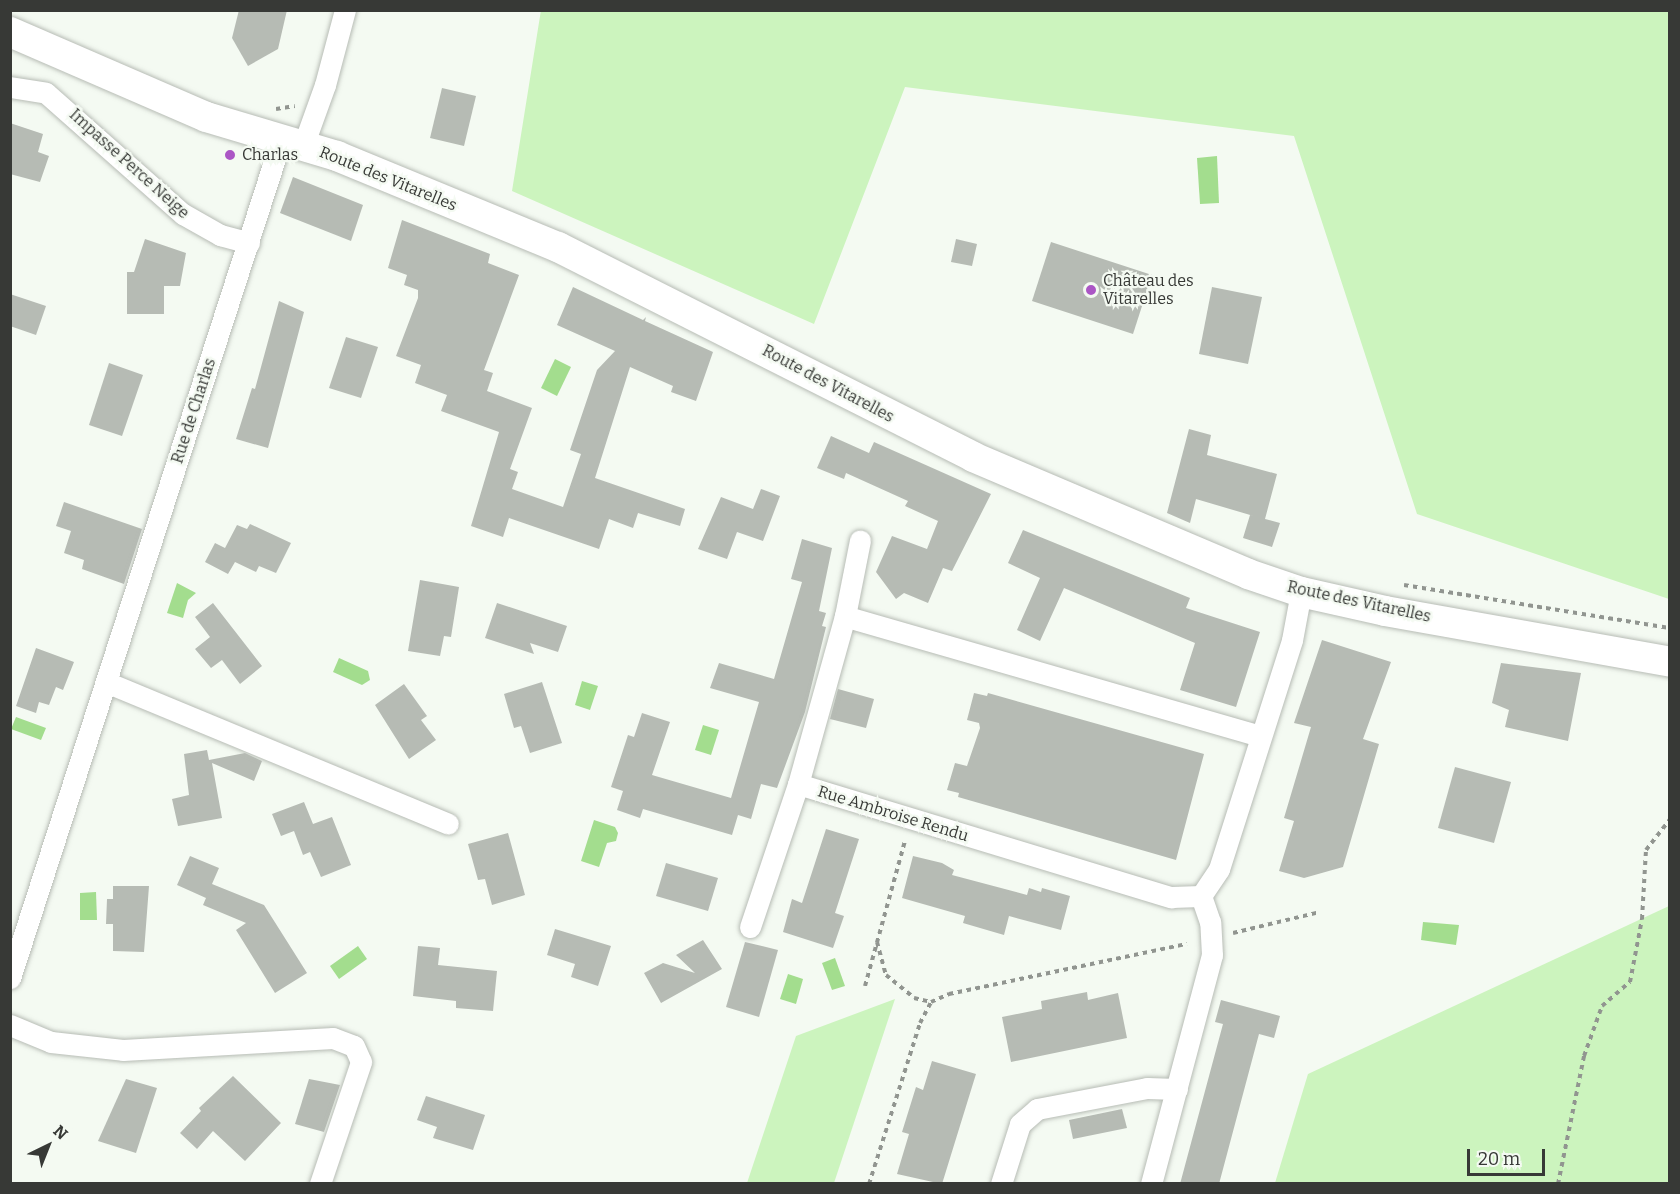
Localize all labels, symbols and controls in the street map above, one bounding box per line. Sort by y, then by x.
street label: Impasse Perce Neige [65,105,193,223]
street label: Route des Vitarelles [316,143,460,215]
place label: Charlas [242,145,298,165]
marker: Charlas [223,148,237,162]
place label: Château des Vitarelles [1103,271,1194,309]
marker: Château des Vitarelles [1084,283,1098,297]
street label: Route des Vitarelles [759,341,897,427]
street label: Rue de Charlas [168,356,220,466]
street label: Route des Vitarelles [1285,577,1433,627]
street label: Rue Ambroise Rendu [815,782,971,846]
north arrow [18,1116,78,1176]
text: N [50,1121,72,1144]
scale bar [1470,1137,1548,1175]
text: 20 m [1478,1148,1520,1170]

